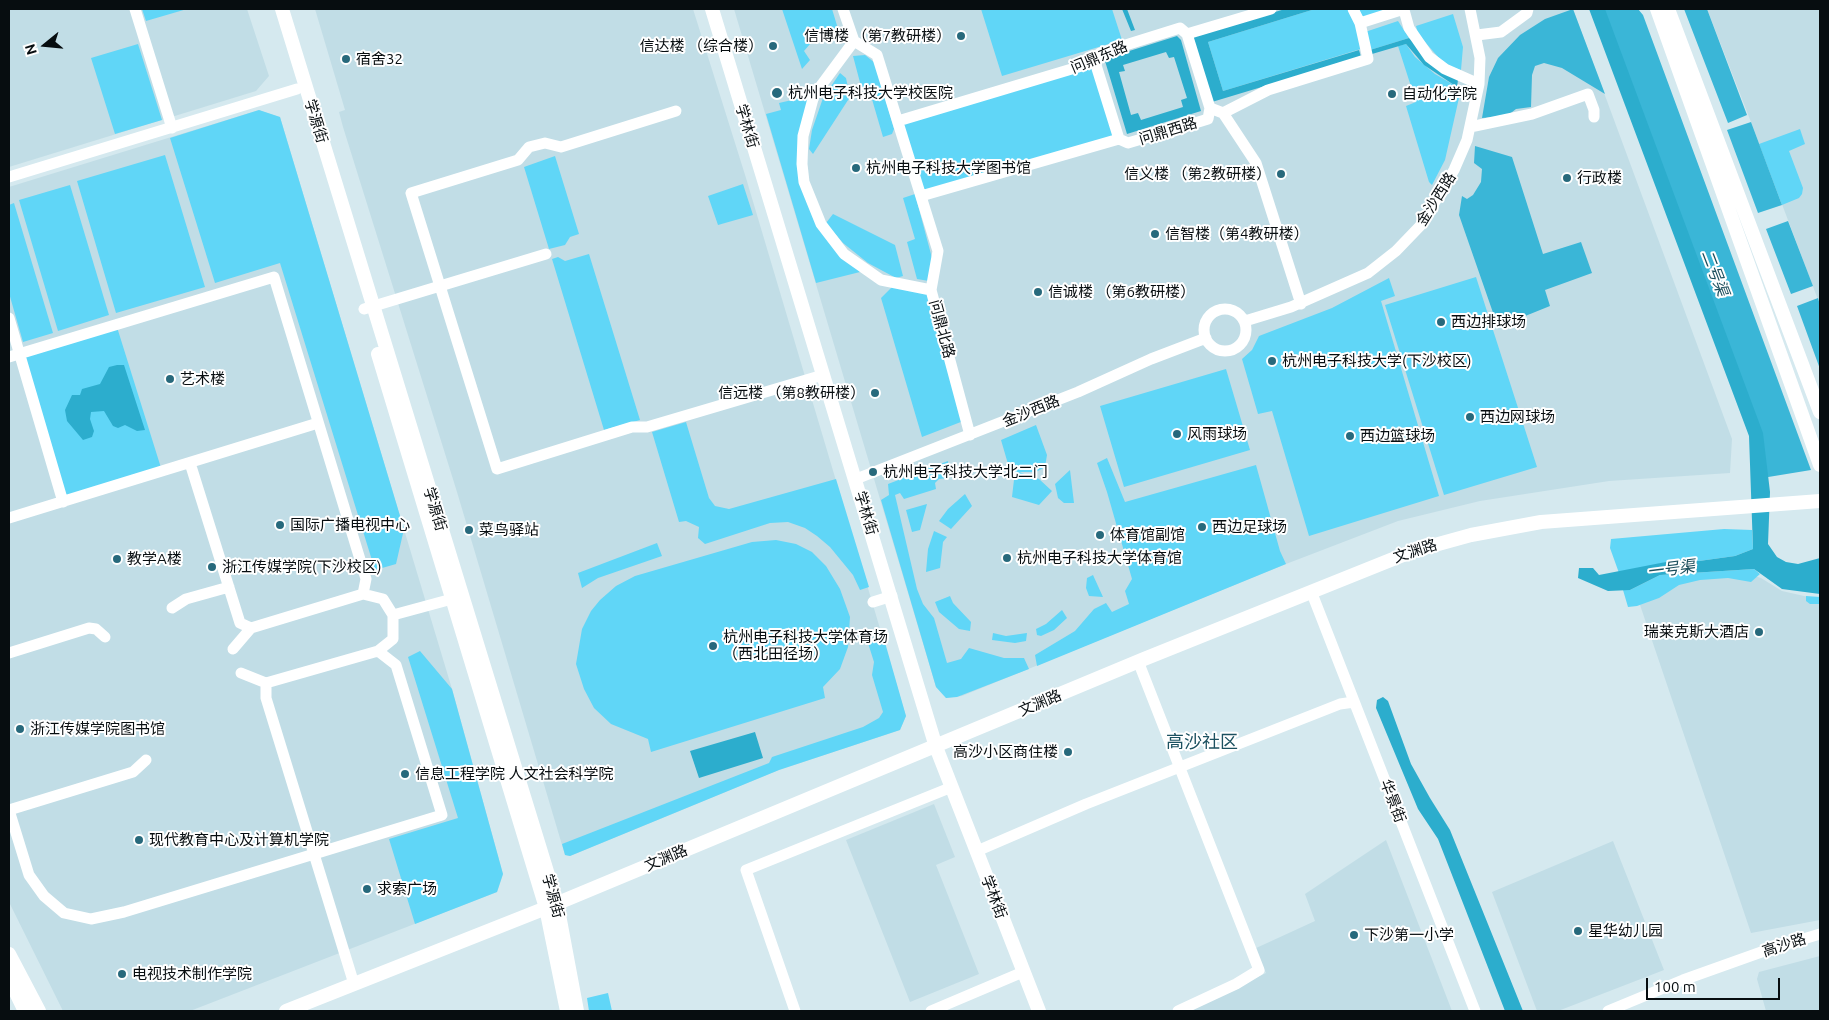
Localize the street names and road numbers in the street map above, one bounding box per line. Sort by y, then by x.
street label: 问鼎东路 [1068,37,1130,77]
street label: 学源街 [301,97,331,145]
street label: 学林街 [732,102,762,150]
street label: 问鼎西路 [1137,114,1199,148]
street label: 金沙西路 [1412,169,1460,229]
street label: 问鼎北路 [926,298,958,360]
street label: 金沙西路 [1000,391,1062,431]
street label: 学源街 [420,485,450,533]
street label: 学林街 [851,489,881,537]
street label: 文渊路 [1391,535,1439,567]
street label: 文渊路 [1016,686,1064,720]
street label: 华景街 [1377,777,1409,825]
street label: 文渊路 [642,841,690,875]
street label: 学源街 [538,872,568,920]
street label: 学林街 [978,873,1010,921]
street label: 高沙路 [1760,929,1808,961]

